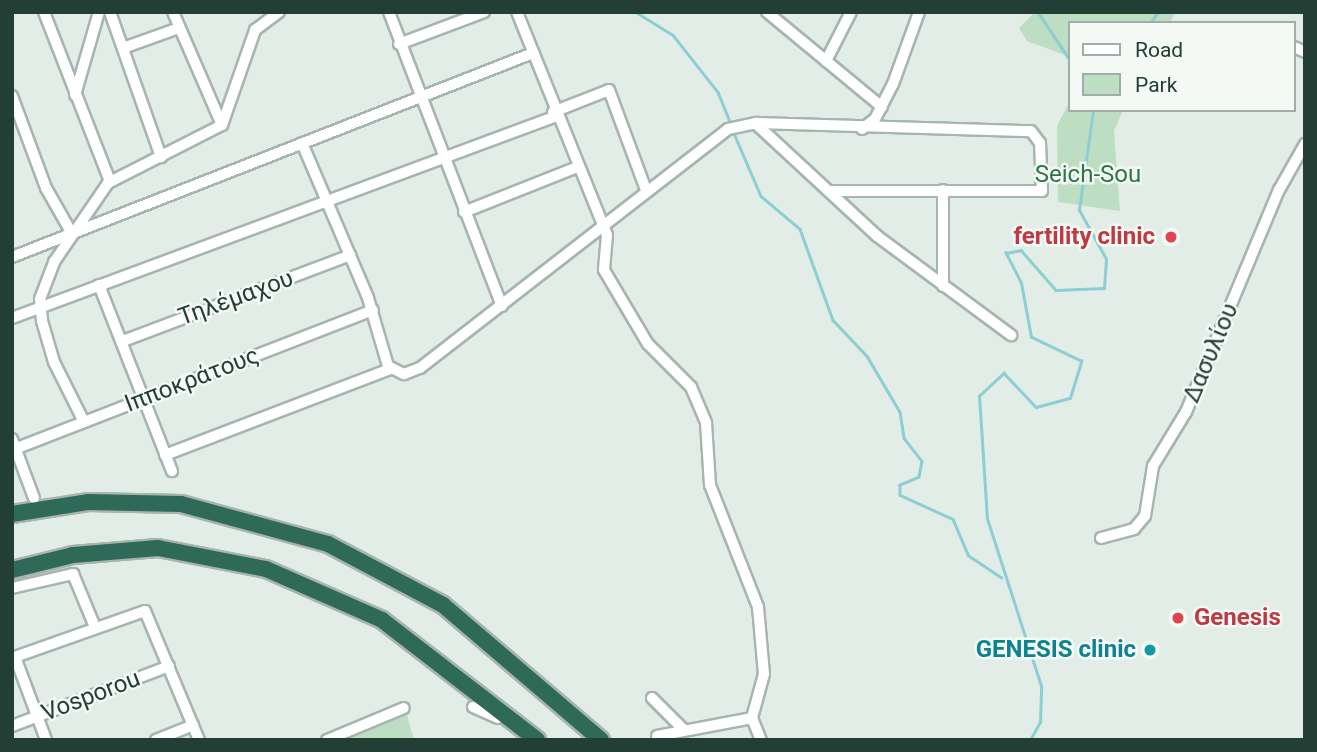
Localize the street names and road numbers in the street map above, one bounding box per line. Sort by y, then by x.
street label: Τηλέμαχου [175,264,297,332]
street label: Δασυλίου [1177,299,1245,407]
street label: Ιπποκράτους [121,341,263,419]
street label: Vosporou [38,664,144,728]

